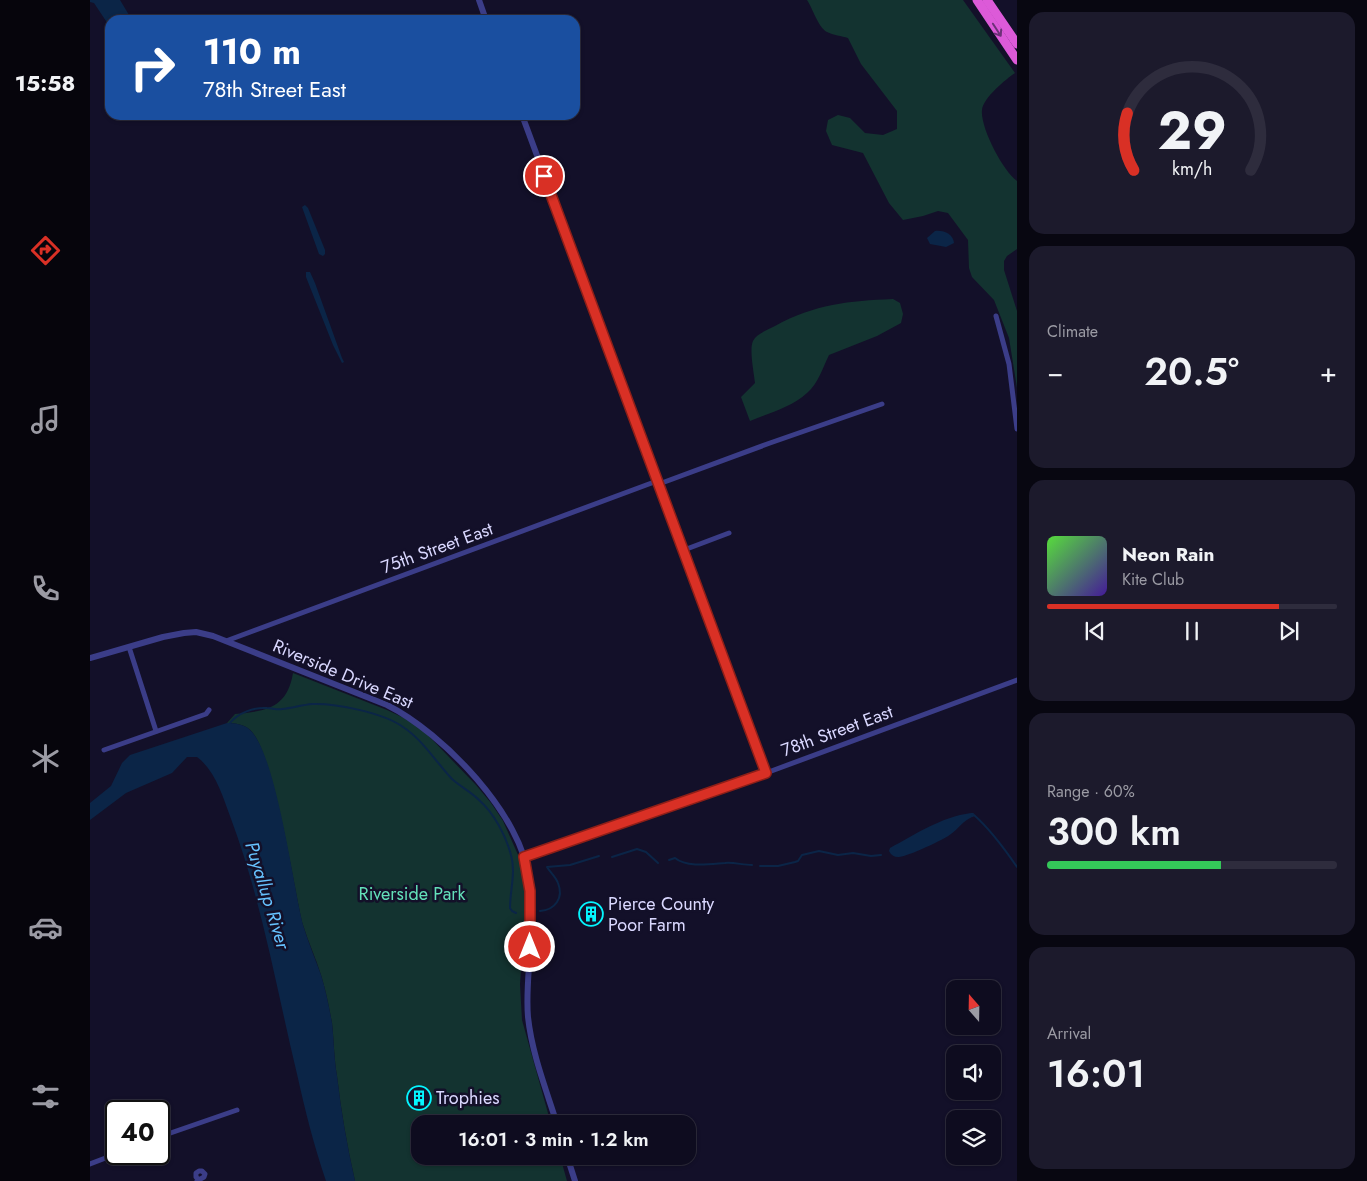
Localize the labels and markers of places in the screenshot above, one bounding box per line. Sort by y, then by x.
pin [523,155,565,197]
place label: Pierce County Poor Farm [608,891,714,938]
building icon: Pierce County Poor Farm [578,901,604,927]
building icon: Trophies [406,1085,432,1111]
place label: Trophies [436,1085,500,1111]

